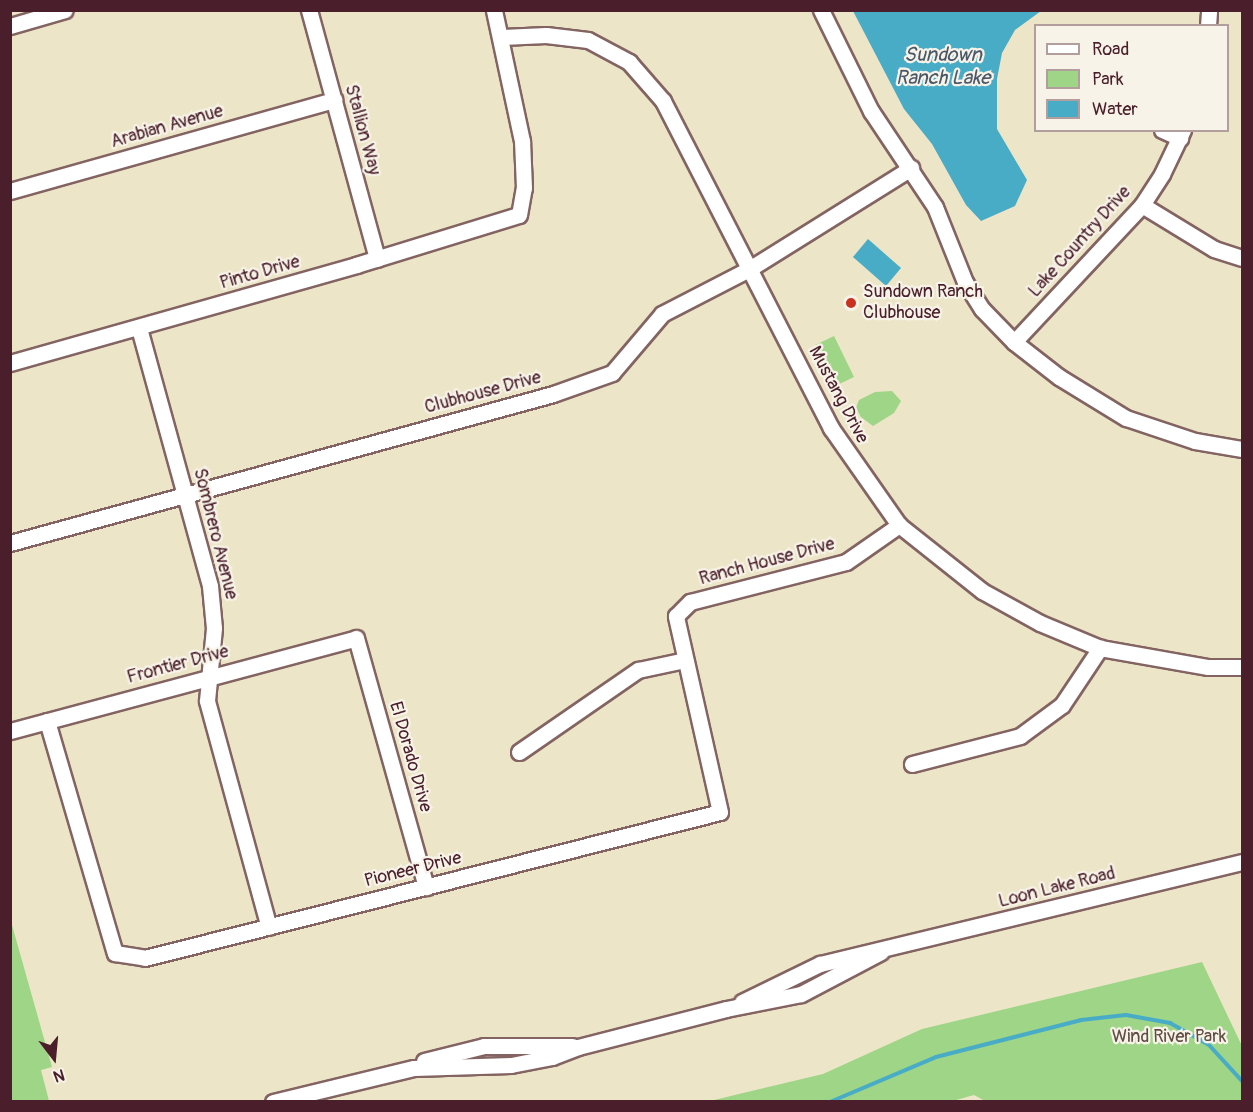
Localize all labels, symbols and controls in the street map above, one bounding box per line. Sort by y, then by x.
legend [1034,24,1229,132]
text: Road [1092,38,1129,61]
water label: Sundown Ranch Lake [896,42,990,89]
text: Park [1092,68,1124,91]
street label: Stallion Way [340,82,384,178]
text: Water [1092,98,1138,121]
street label: Arabian Avenue [108,101,226,153]
street label: Lake Country Drive [1024,182,1136,302]
street label: Pinto Drive [218,251,302,295]
place label: Sundown Ranch Clubhouse [863,282,983,324]
marker: Sundown Ranch Clubhouse [844,296,858,310]
street label: Mustang Drive [803,343,873,447]
street label: Clubhouse Drive [422,367,544,419]
street label: Sombrero Avenue [188,466,242,602]
street label: Ranch House Drive [697,534,837,590]
street label: Frontier Drive [125,641,231,689]
street label: El Dorado Drive [384,699,436,815]
street label: Pioneer Drive [362,848,464,892]
street label: Loon Lake Road [996,863,1118,913]
park label: Wind River Park [1112,1026,1226,1048]
north arrow [24,1028,84,1088]
text: N [51,1064,67,1086]

